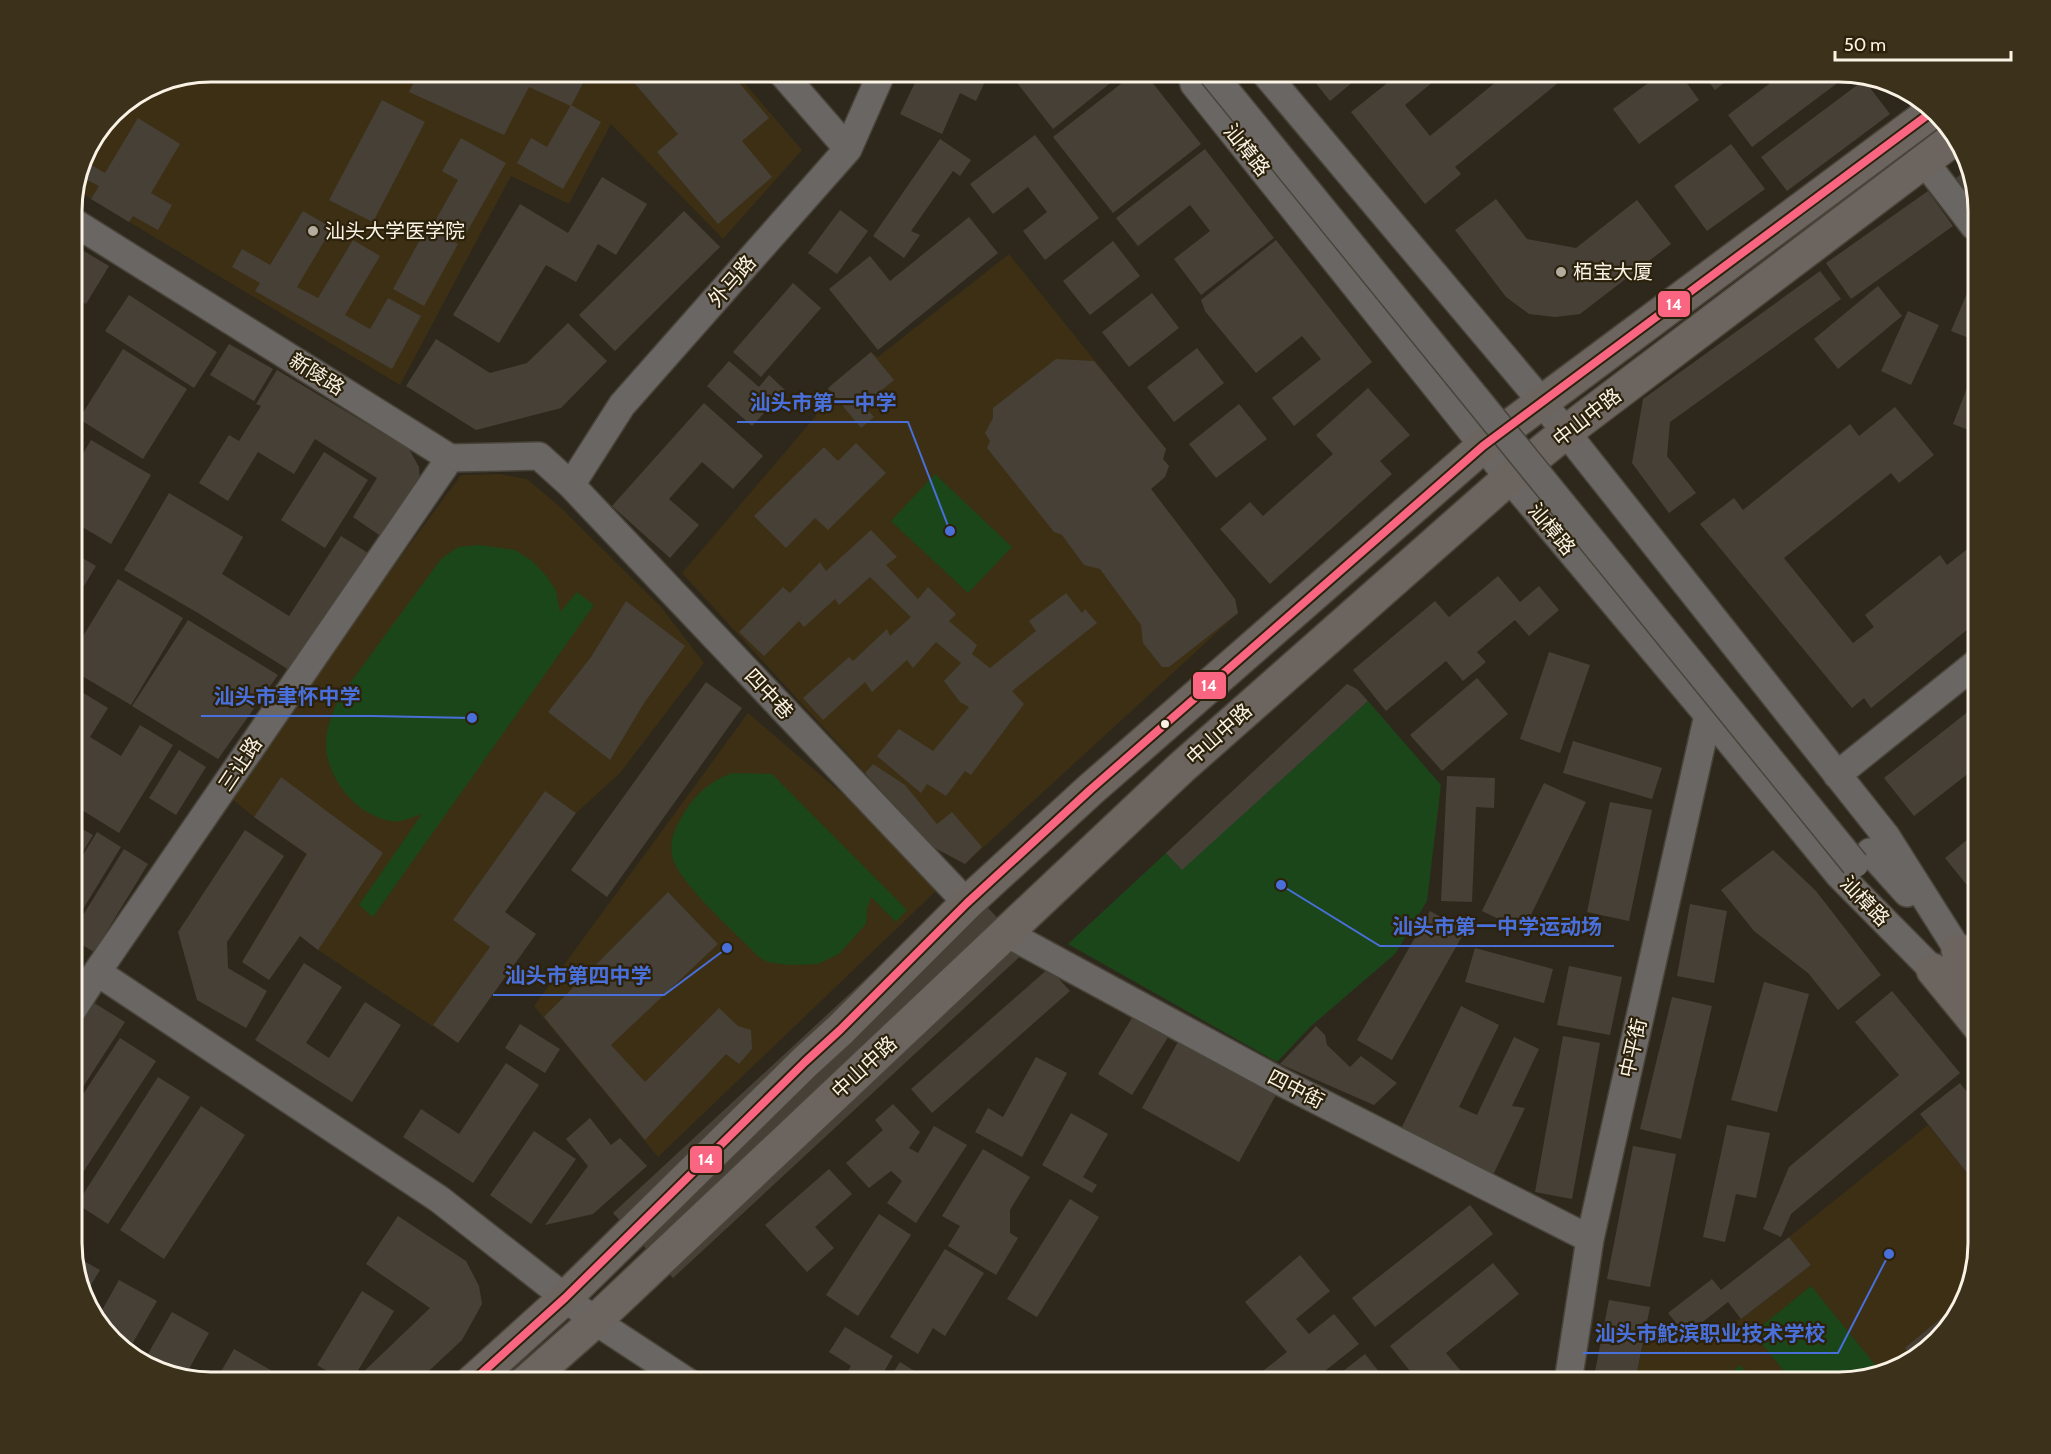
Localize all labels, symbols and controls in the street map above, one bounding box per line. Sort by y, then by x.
scale bar [1835,24,2010,62]
text: 50 m [1844,34,1886,56]
street label: 汕樟路 [1219,119,1275,181]
place label: 汕头大学医学院 [325,219,465,243]
marker: 汕头大学医学院 [306,224,320,238]
street label: 外马路 [703,250,761,312]
place label: 栢宝大厦 [1573,260,1653,284]
marker: 栢宝大厦 [1554,265,1568,279]
line badge: 14 [1657,290,1691,318]
text: 14 [1666,295,1682,314]
street label: 新陵路 [285,348,349,400]
callout: 汕头市第一中学 [737,383,908,422]
street label: 中山中路 [1548,383,1626,451]
text: 汕头市第一中学 [750,390,897,415]
street label: 汕樟路 [1524,498,1580,560]
street label: 四中巷 [740,664,798,724]
line badge: 14 [1192,671,1227,700]
text: 14 [1201,676,1217,695]
callout: 汕头市聿怀中学 [201,677,372,716]
text: 汕头市聿怀中学 [214,684,361,709]
street label: 中山中路 [1181,698,1257,770]
unlabelled marker [1159,718,1171,730]
street label: 三让路 [213,732,267,796]
street label: 汕樟路 [1836,871,1894,931]
callout: 汕头市第一中学运动场 [1380,907,1614,946]
text: 汕头市第一中学运动场 [1392,914,1602,939]
callout: 汕头市第四中学 [493,956,664,995]
text: 汕头市第四中学 [505,963,652,988]
street label: 中平街 [1615,1016,1651,1080]
street label: 中山中路 [827,1031,901,1103]
street label: 四中街 [1264,1065,1328,1113]
line badge: 14 [689,1145,723,1174]
text: 14 [698,1150,714,1169]
callout: 汕头市鮀滨职业技术学校 [1583,1314,1838,1353]
text: 汕头市鮀滨职业技术学校 [1595,1321,1826,1346]

